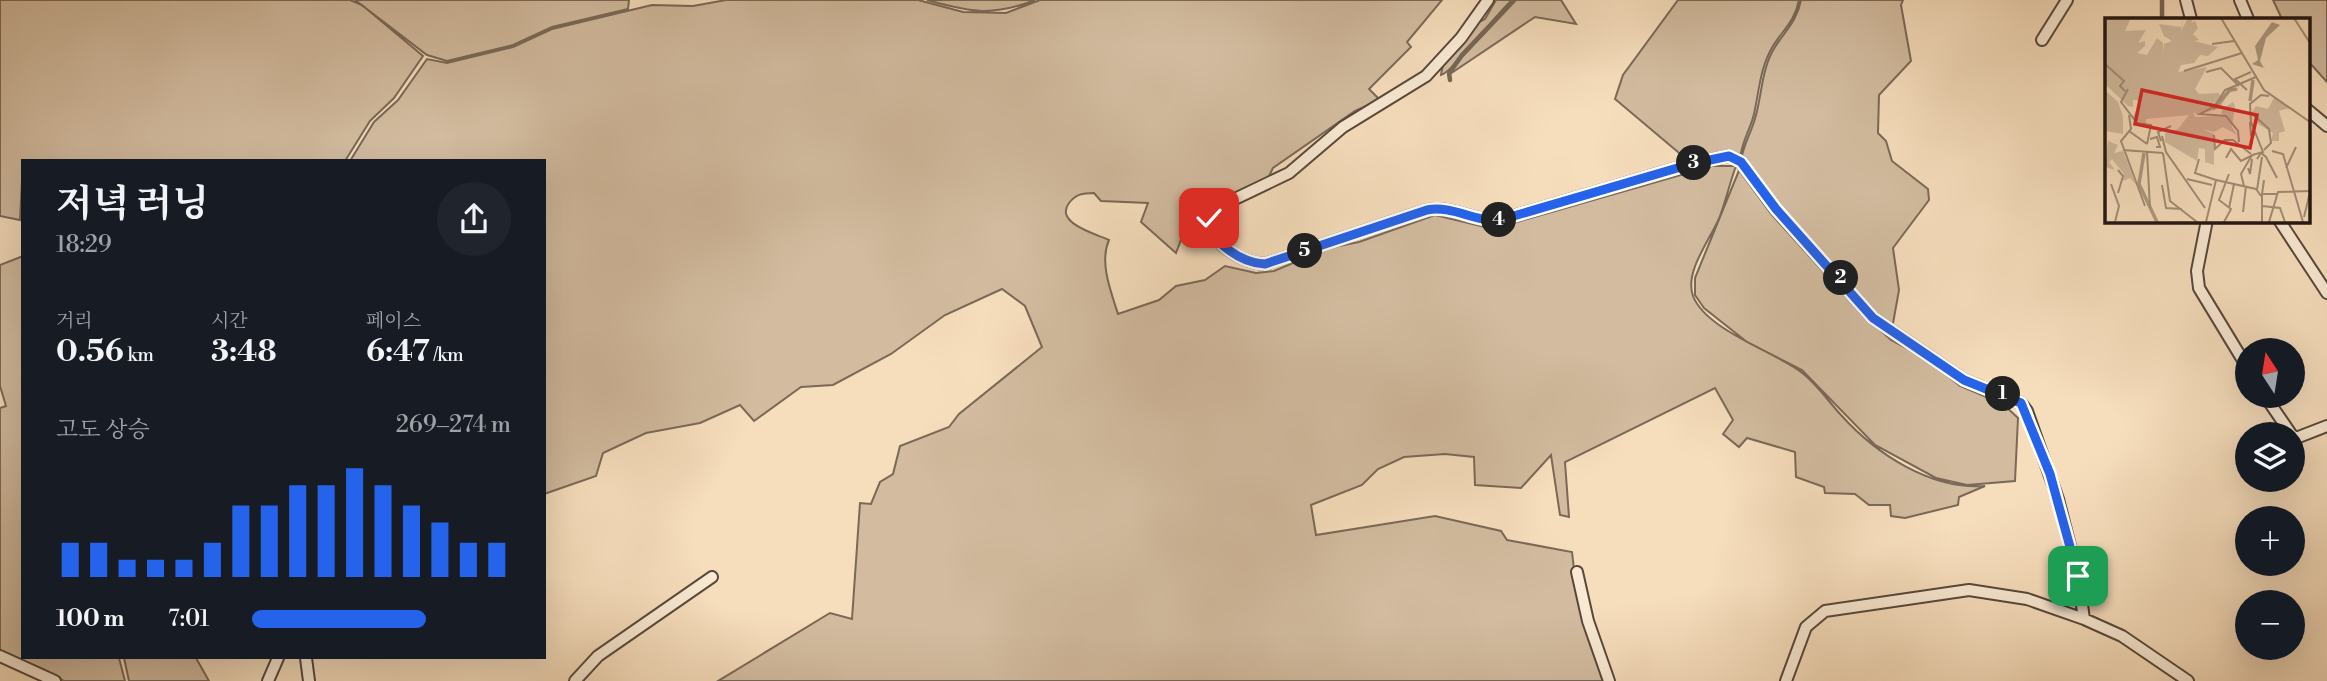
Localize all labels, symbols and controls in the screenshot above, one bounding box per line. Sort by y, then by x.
inset map [2105,18,2310,222]
pin: 3 [1676,146,1712,180]
text: 3 [1688,150,1699,174]
text: 저녁 러닝 [56,181,209,228]
button: share [437,182,511,256]
pin [1179,188,1239,248]
icon: check [1190,199,1228,237]
pin: 4 [1482,202,1516,238]
text: 4 [1492,207,1505,231]
text: 18:29 [56,231,112,259]
pin: 5 [1288,233,1322,268]
text: 5 [1299,238,1310,262]
pin: 2 [1824,260,1858,296]
text: 2 [1835,265,1846,289]
text: 거리 [56,309,93,333]
text: 시간 [211,309,248,333]
text: 페이스 [366,309,421,333]
text: 0.56 [56,333,124,371]
text: 3:48 [211,333,277,371]
text: 6:47 [366,333,430,371]
north arrow [2235,338,2305,408]
map controls [2235,338,2305,660]
text: km [124,343,154,367]
text: /km [430,343,464,367]
pin: 1 [1986,376,2021,412]
text: 1 [1998,381,2007,405]
text: 269–274 m [396,411,511,439]
text: 고도 상승 [56,416,150,444]
button: layers [2235,422,2305,492]
button: + [2235,506,2305,576]
pin [2048,546,2108,606]
icon: arrive [2059,557,2097,595]
button: − [2235,590,2305,660]
text: 100 m [56,605,124,633]
text: 7:01 [168,605,210,633]

